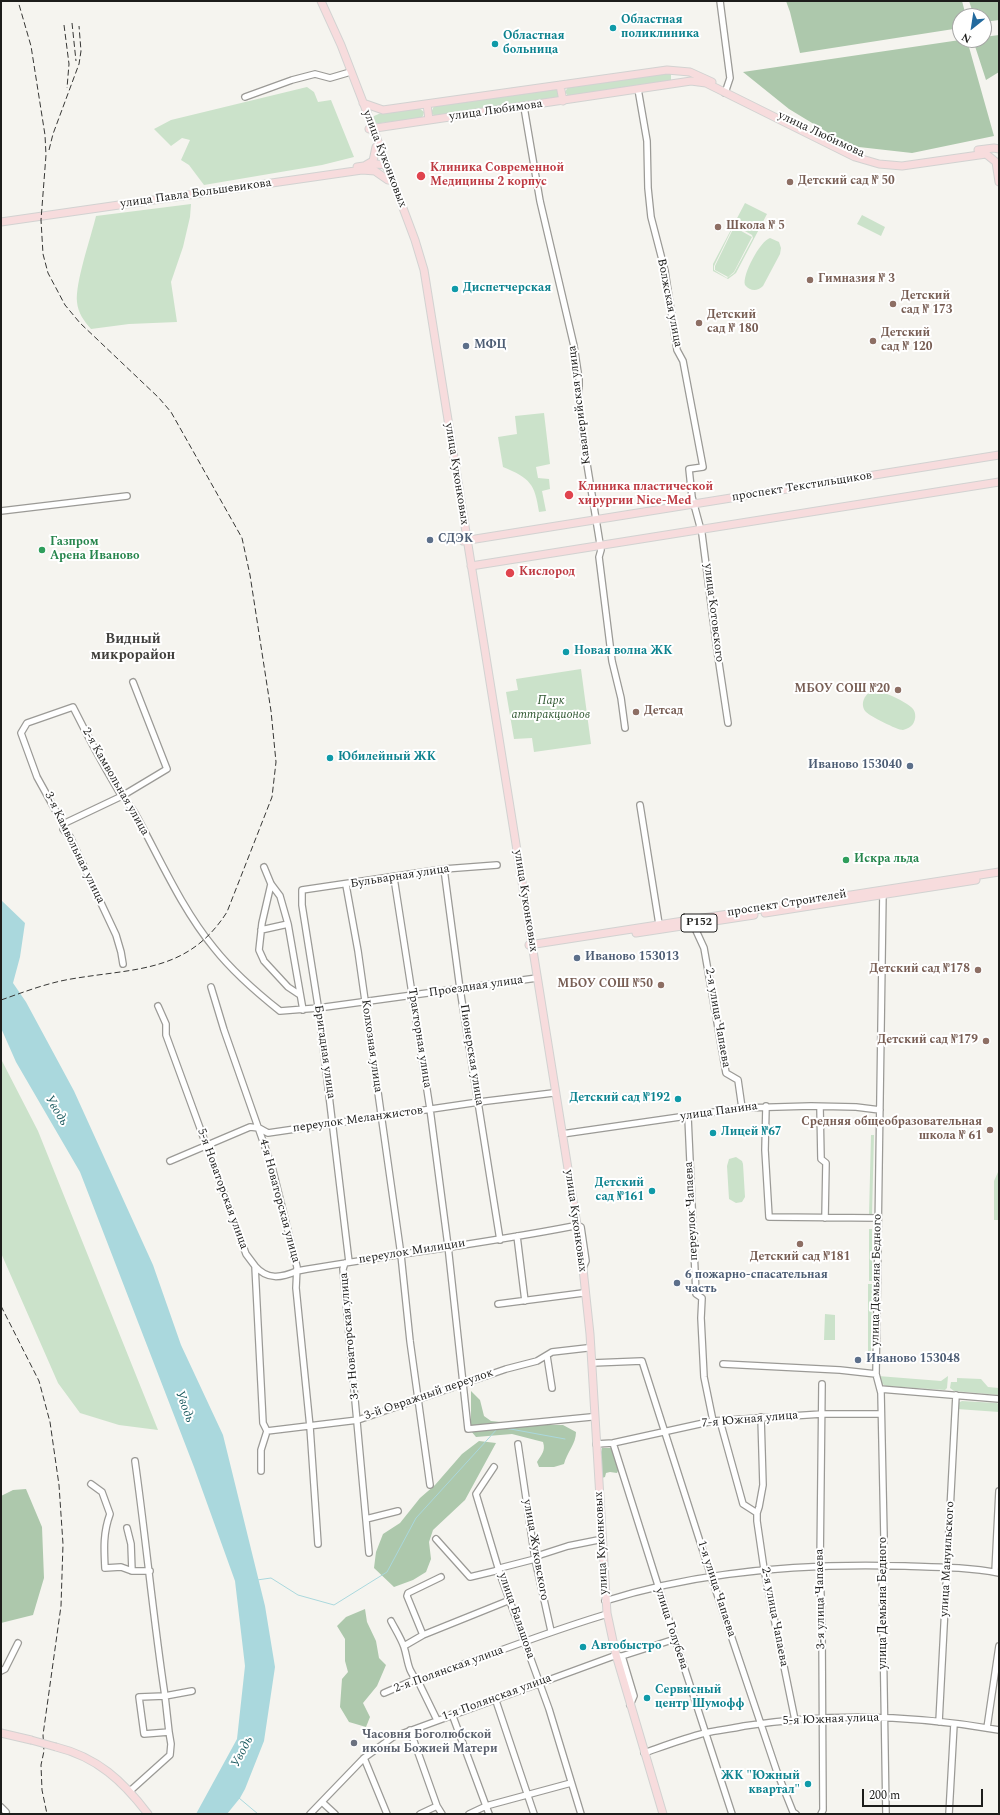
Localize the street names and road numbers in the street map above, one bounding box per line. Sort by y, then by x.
street label: улица Любимова [449,97,543,125]
street label: улица Куконковых [359,108,409,210]
street label: улица Любимова [775,109,867,161]
street label: улица Павла Большевикова [119,176,273,212]
street label: Волжская улица [653,257,685,349]
street label: Кавалерийская улица [566,345,594,465]
street label: улица Куконковых [441,422,471,526]
street label: проспект Текстильщиков [731,469,873,505]
street label: улица Котовского [700,563,726,663]
street label: 2-я Камвольная улица [78,725,152,839]
street label: 3-я Камвольная улица [41,790,107,906]
street label: улица Куконковых [510,849,540,953]
street label: Бульварная улица [349,862,451,892]
street label: проспект Строителей [726,887,848,921]
road number: Р152 [681,914,717,932]
street label: 2-я улица Чапаева [701,967,733,1069]
street label: Проездная улица [428,973,524,1001]
street label: Тракторная улица [404,987,434,1089]
street label: Колхозная улица [357,999,385,1093]
street label: Пионерская улица [456,1003,486,1107]
street label: Бригадная улица [310,1004,338,1100]
street label: улица Панина [679,1099,759,1125]
street label: переулок Меланжистов [292,1104,424,1136]
street label: 5-я Новаторская улица [193,1127,251,1251]
street label: 4-я Новаторская улица [256,1138,302,1264]
street label: переулок Чапаева [682,1161,702,1261]
street label: улица Куконковых [561,1169,589,1273]
street label: улица Демьяна Бедного [869,1214,885,1346]
street label: переулок Милиции [358,1236,466,1268]
street label: 3-я Новаторская улица [337,1272,363,1400]
street label: 3-й Овражный переулок [363,1366,495,1424]
street label: 7-я Южная улица [701,1409,799,1431]
street label: улица Куконковых [592,1491,612,1595]
street label: улица Жуковского [519,1498,551,1602]
street label: улица Мануильского [938,1501,958,1617]
street label: улица Демьяна Бедного [877,1537,891,1669]
street label: 1-я улица Чапаева [694,1539,738,1639]
street label: 3-я улица Чапаева [813,1548,829,1650]
street label: 2-я улица Чапаева [757,1566,791,1668]
street label: улица Балашова [495,1571,537,1661]
street label: улица Голубева [651,1586,691,1672]
street label: 2-я Полянская улица [392,1643,506,1697]
street label: 1-я Полянская улица [440,1671,554,1725]
street label: 5-я Южная улица [782,1711,880,1729]

